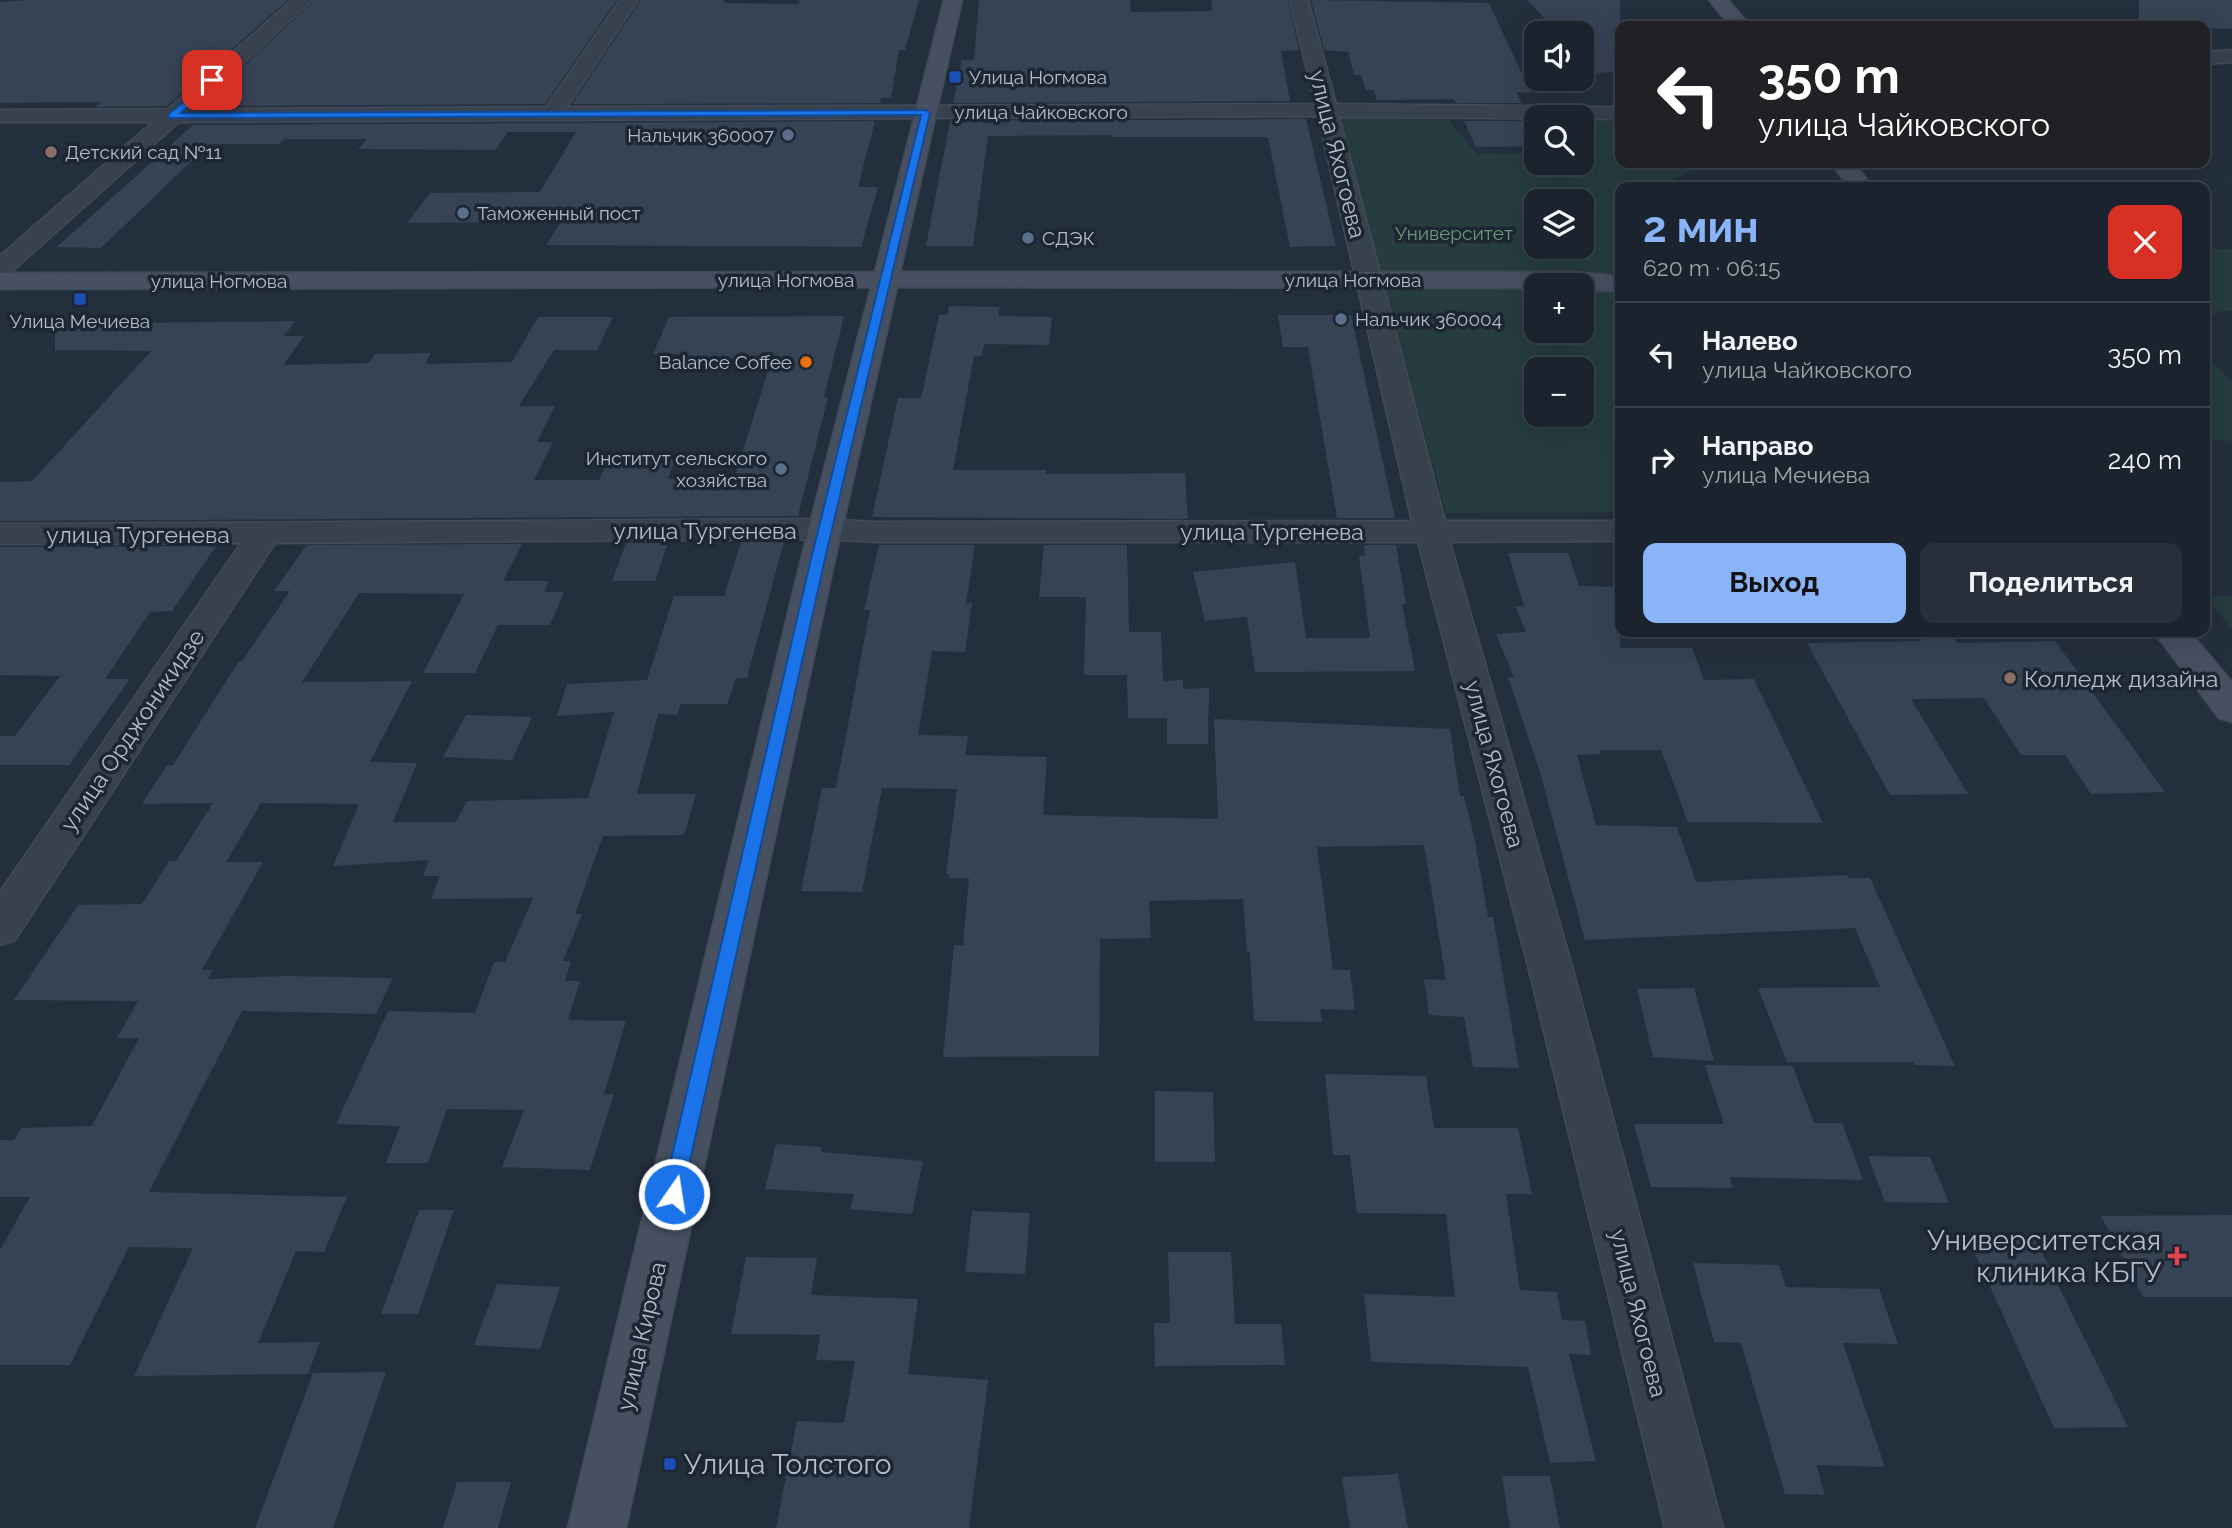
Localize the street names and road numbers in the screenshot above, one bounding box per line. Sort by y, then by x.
street label: улица Яхогоева [1304,67,1372,241]
street label: улица Чайковского [954,101,1128,123]
street label: улица Ногмова [718,269,854,291]
street label: улица Ногмова [1285,269,1421,291]
street label: улица Ногмова [151,270,287,292]
street label: улица Тургенева [613,517,797,544]
street label: улица Тургенева [1180,518,1364,545]
street label: улица Тургенева [46,521,230,548]
street label: улица Орджоникидзе [54,624,210,836]
street label: улица Яхогоева [1460,677,1530,851]
street label: улица Яхогоева [1605,1226,1673,1400]
street label: улица Кирова [611,1259,671,1413]

